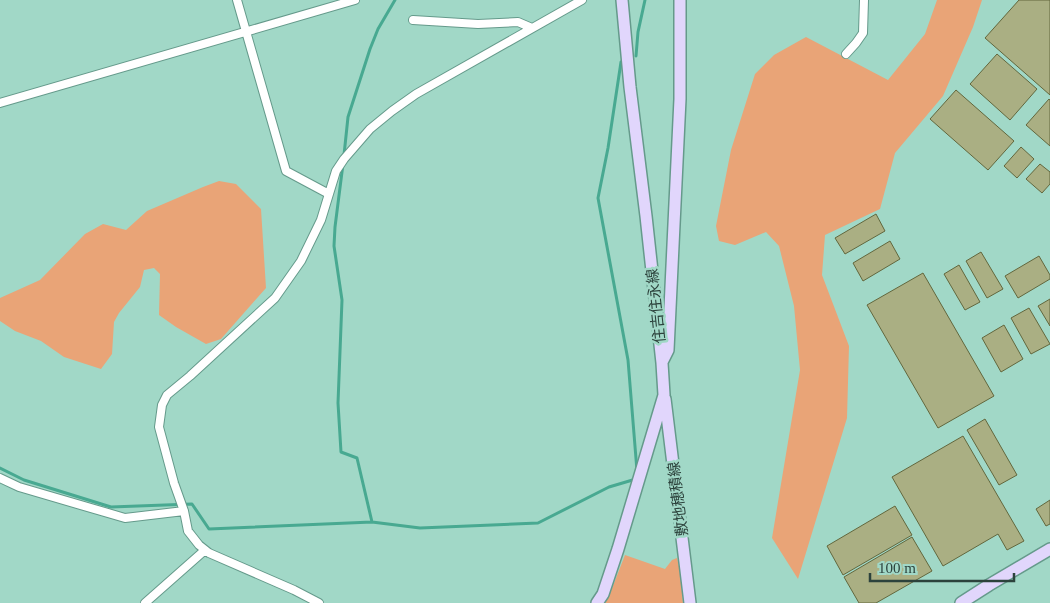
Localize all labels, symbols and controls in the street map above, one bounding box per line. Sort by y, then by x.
street label: 住吉住永線 [644,268,668,344]
street label: 敷地穂積線 [664,461,691,537]
scale bar [870,550,1014,582]
text: 100 m [878,560,916,576]

